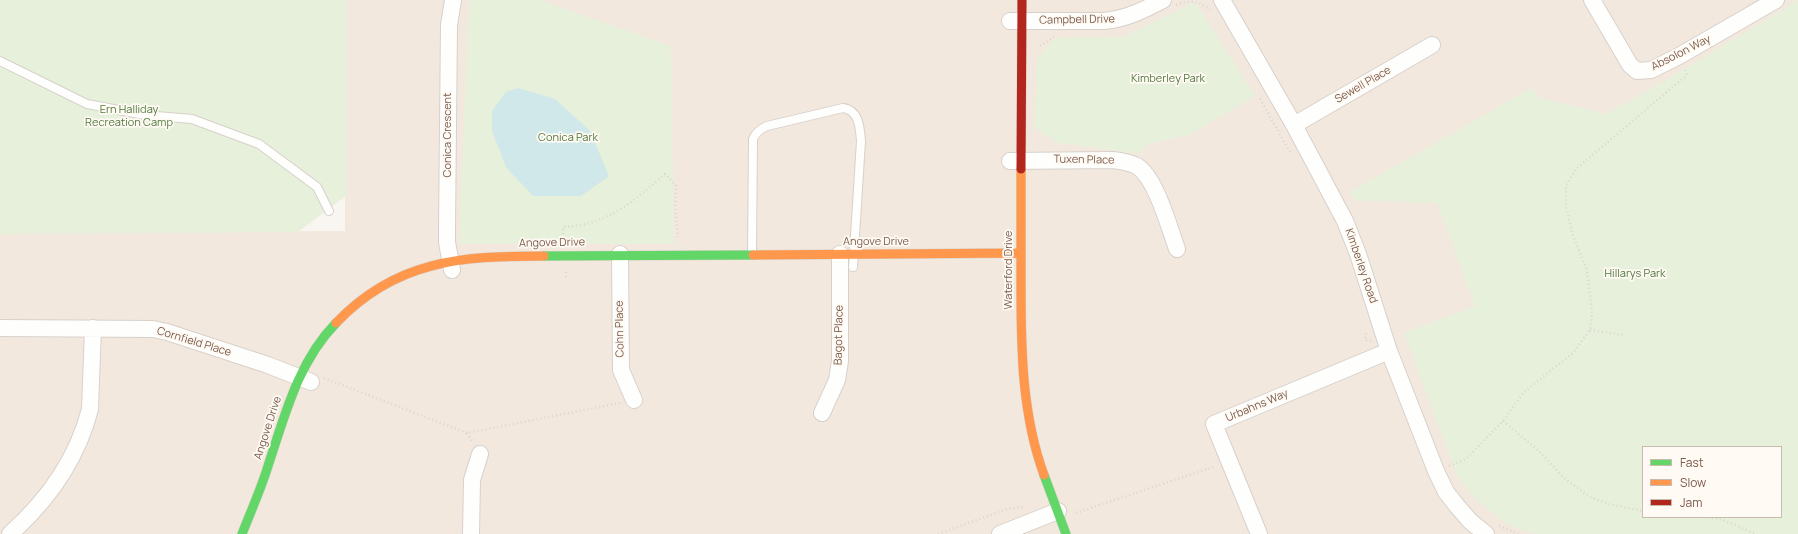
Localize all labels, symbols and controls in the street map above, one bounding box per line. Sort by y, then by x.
street label: Campbell Drive [1039,13,1115,27]
street label: Absolon Way [1649,32,1713,74]
street label: Sewell Place [1333,64,1393,106]
park label: Kimberley Park [1131,72,1205,86]
street label: Conica Crescent [441,93,455,177]
park label: Ern Halliday Recreation Camp [85,103,173,129]
park label: Conica Park [538,131,598,145]
street label: Tuxen Place [1053,153,1115,167]
street label: Kimberley Road [1342,227,1380,305]
street label: Waterford Drive [1002,231,1016,309]
street label: Angove Drive [843,235,909,249]
street label: Angove Drive [519,236,585,250]
park label: Hillarys Park [1605,267,1665,281]
street label: Cohn Place [613,300,627,358]
street label: Bagot Place [832,305,846,365]
street label: Cornfield Place [155,324,233,360]
street label: Urbahns Way [1224,387,1290,425]
street label: Angove Drive [252,395,284,461]
legend [1642,446,1782,518]
text: Fast [1680,454,1704,471]
text: Slow [1680,474,1706,491]
text: Jam [1680,494,1702,511]

